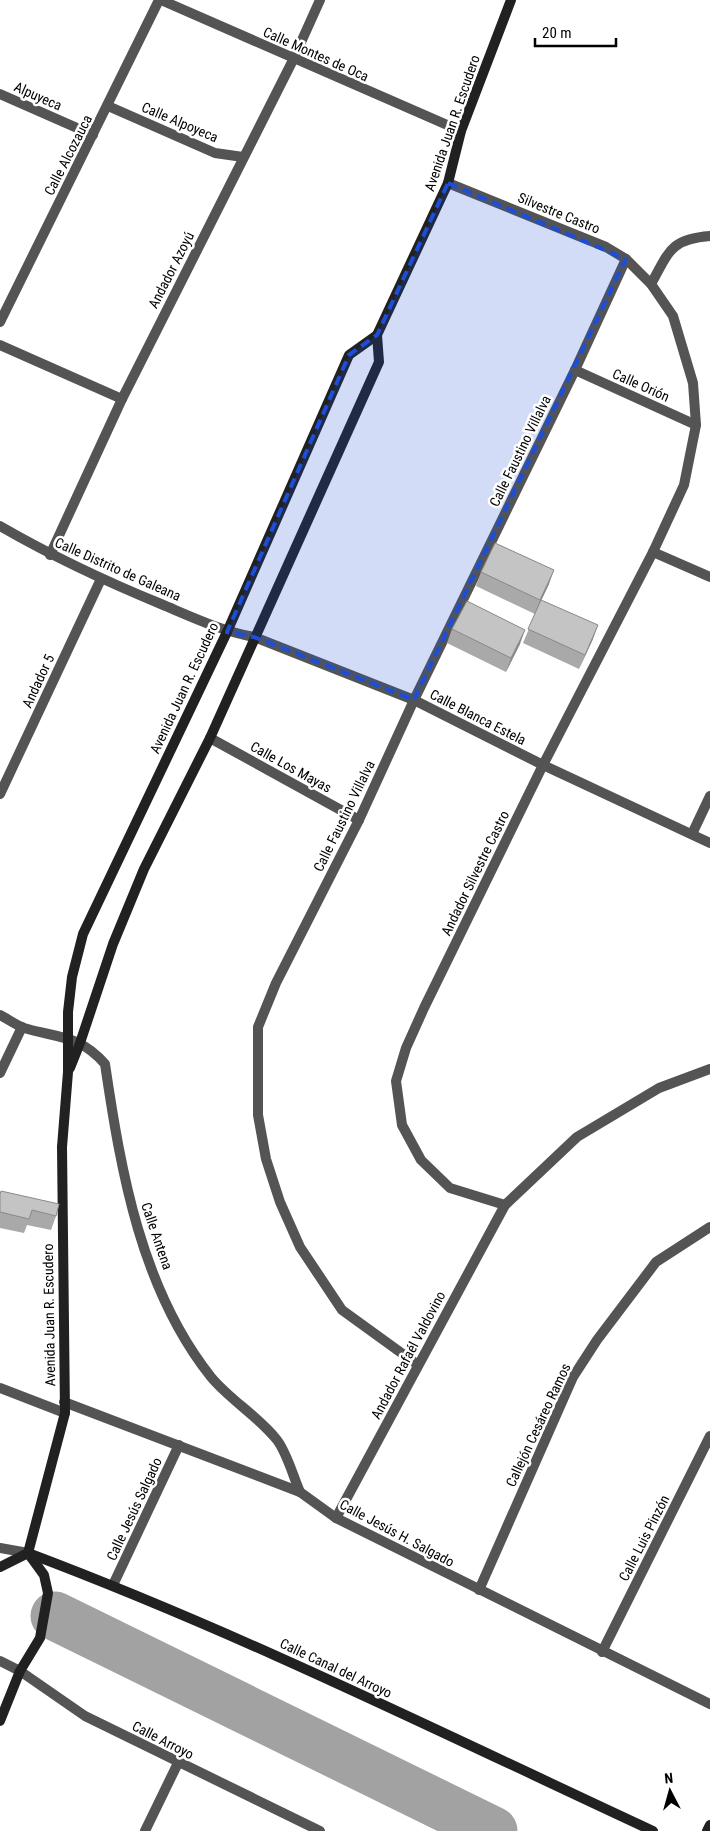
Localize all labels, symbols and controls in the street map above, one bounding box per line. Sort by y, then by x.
scale bar [535,15,616,47]
street label: Calle Montes de Oca [261,24,371,84]
text: 20 m [542,24,572,42]
street label: Avenida Juan R. Escudero [421,53,483,193]
street label: Alpuyeca [12,78,64,114]
street label: Calle Alpoyeca [139,99,221,145]
street label: Calle Alcozauca [41,112,95,198]
street label: Silvestre Castro [516,189,602,237]
street label: Andador Azoyú [145,229,197,311]
street label: Calle Orión [610,365,672,405]
street label: Calle Faustino Villalva [486,393,554,509]
street label: Calle Distrito de Galeana [53,534,183,604]
street label: Avenida Juan R. Escudero [147,620,221,756]
street label: Andador 5 [19,652,57,710]
street label: Calle Blanca Estela [427,686,529,748]
street label: Calle Los Mayas [248,738,334,796]
street label: Calle Faustino Villalva [310,758,378,874]
street label: Andador Silvestre Castro [438,808,512,938]
street label: Calle Antena [138,1200,176,1272]
street label: Avenida Juan R. Escudero [40,1243,58,1387]
street label: Andador Rafaél Valdovino [367,1288,449,1422]
street label: Callejón Cesáreo Ramos [502,1361,574,1489]
street label: Calle Jesús Salgado [103,1455,165,1563]
street label: Calle Luis Pinzón [615,1492,673,1584]
street label: Calle Jesús H. Salgado [337,1496,457,1570]
street label: Calle Canal del Arroyo [278,1635,394,1701]
street label: Calle Arroyo [130,1718,196,1762]
north arrow [645,1766,695,1816]
text: N [664,1770,674,1786]

